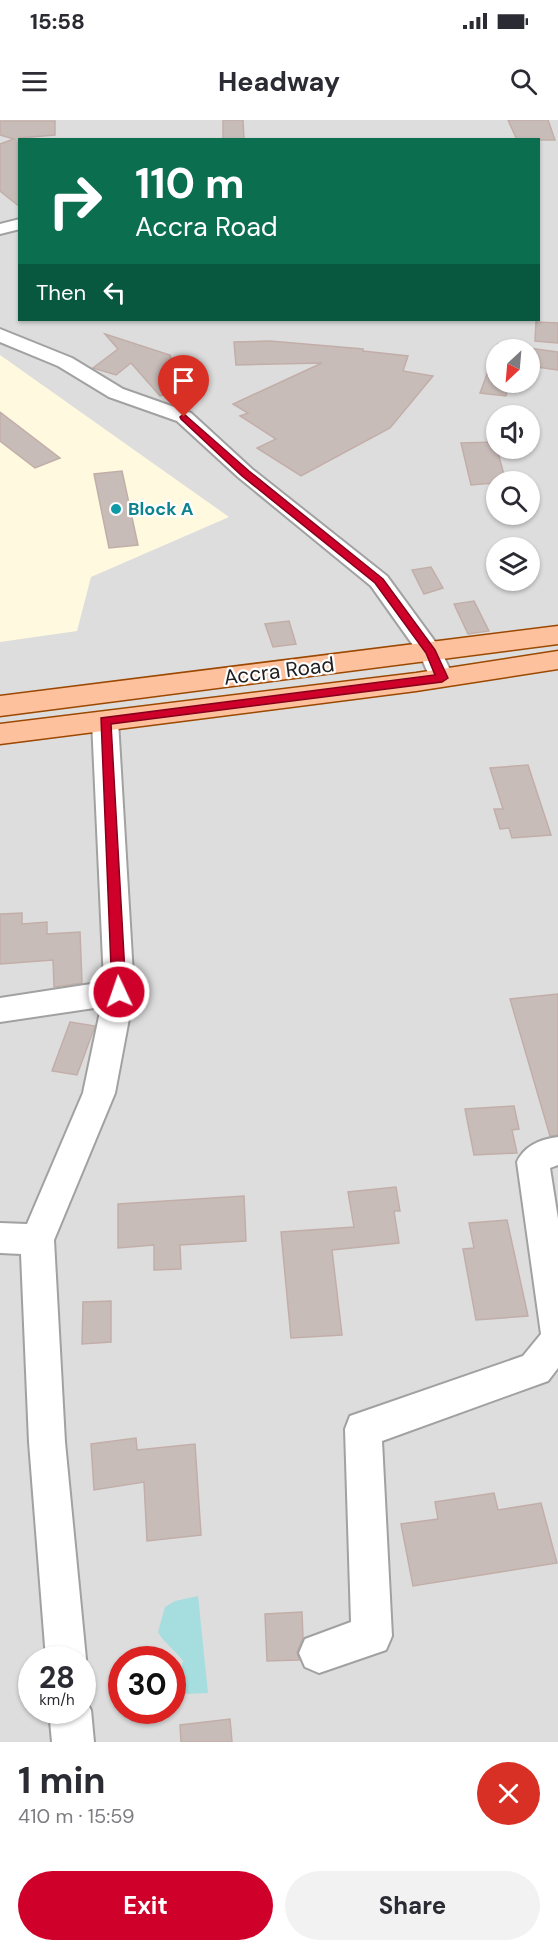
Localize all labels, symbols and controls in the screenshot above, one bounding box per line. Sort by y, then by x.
text: 15:58 [30,7,85,36]
text: Headway [218,64,340,99]
icon: menu [18,65,51,98]
icon: search [507,65,540,98]
text: 110 m [135,156,245,211]
icon: right [36,162,114,240]
text: Accra Road [135,209,278,244]
icon: left [98,276,131,309]
text: Then [36,278,86,307]
north arrow [486,339,540,393]
map controls [486,339,540,591]
pin [158,355,209,417]
icon: arrive [167,364,200,397]
button: sound [486,405,540,459]
button: search [486,471,540,525]
place label: Block A [128,497,194,521]
marker: Block A [109,502,123,516]
button: layers [486,537,540,591]
street label: Accra Road [222,650,336,692]
position arrow [87,960,151,1024]
speed limit sign: 30 [108,1646,186,1724]
text: 28 [39,1658,75,1697]
text: km/h [39,1690,75,1710]
text: 1 min [18,1757,106,1804]
button: close [477,1762,540,1825]
text: 410 m · 15:59 [18,1803,134,1829]
button: Exit [18,1871,273,1940]
button: Share [285,1871,540,1940]

